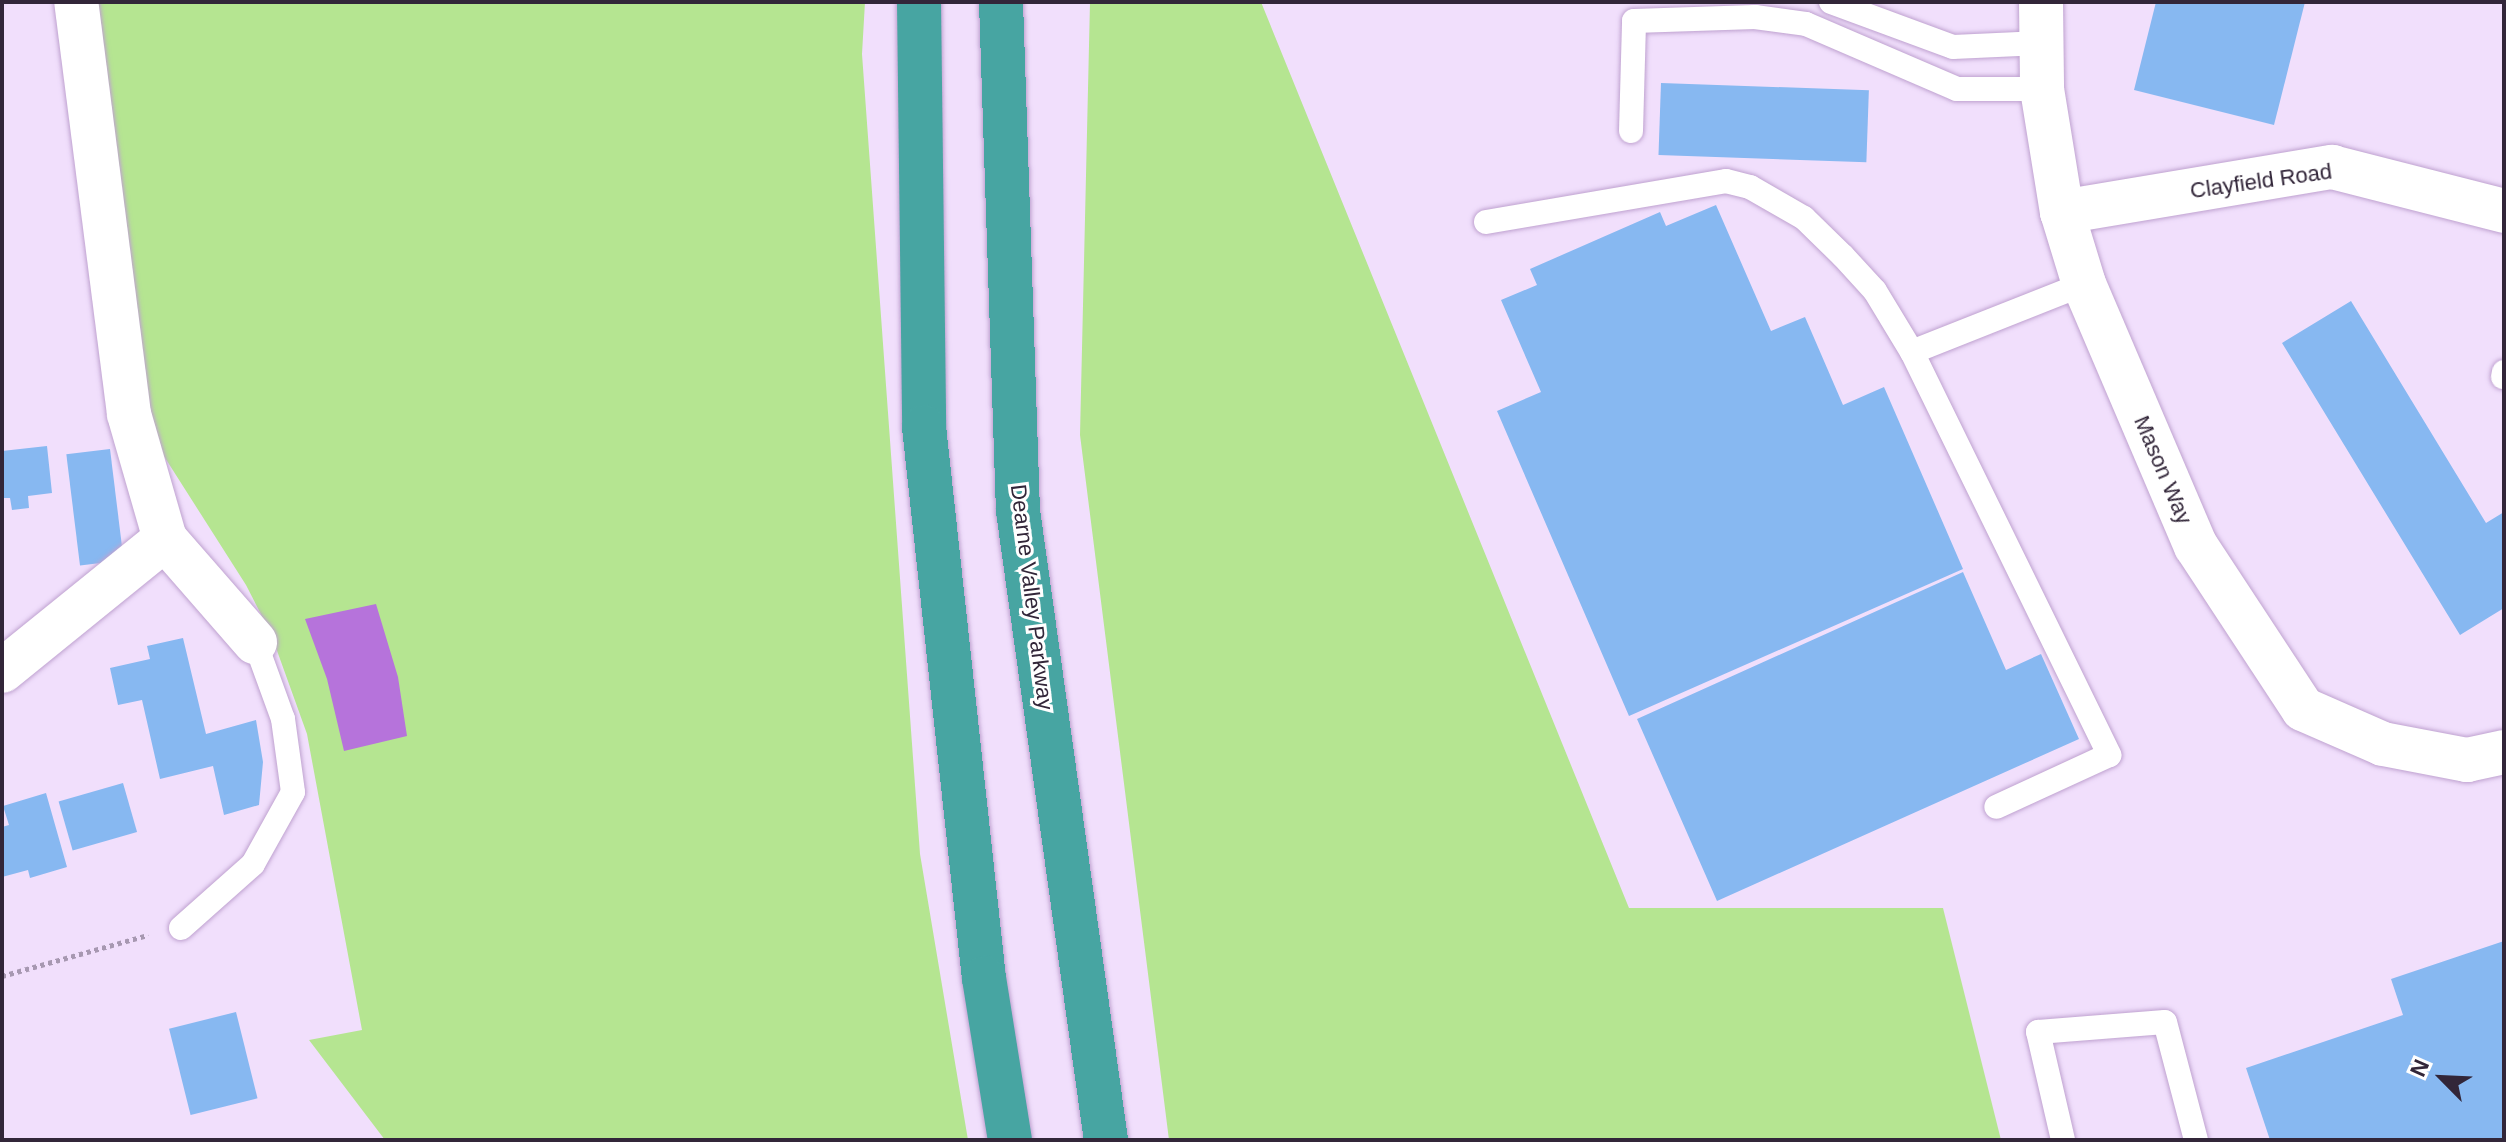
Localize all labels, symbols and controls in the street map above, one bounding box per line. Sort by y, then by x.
street label: Clayfield Road [2188,158,2334,204]
street label: Mason Way [2128,412,2198,528]
street label: Dearne Valley Parkway [1005,483,1059,711]
north arrow [2402,1038,2482,1118]
text: N [2405,1056,2434,1080]

